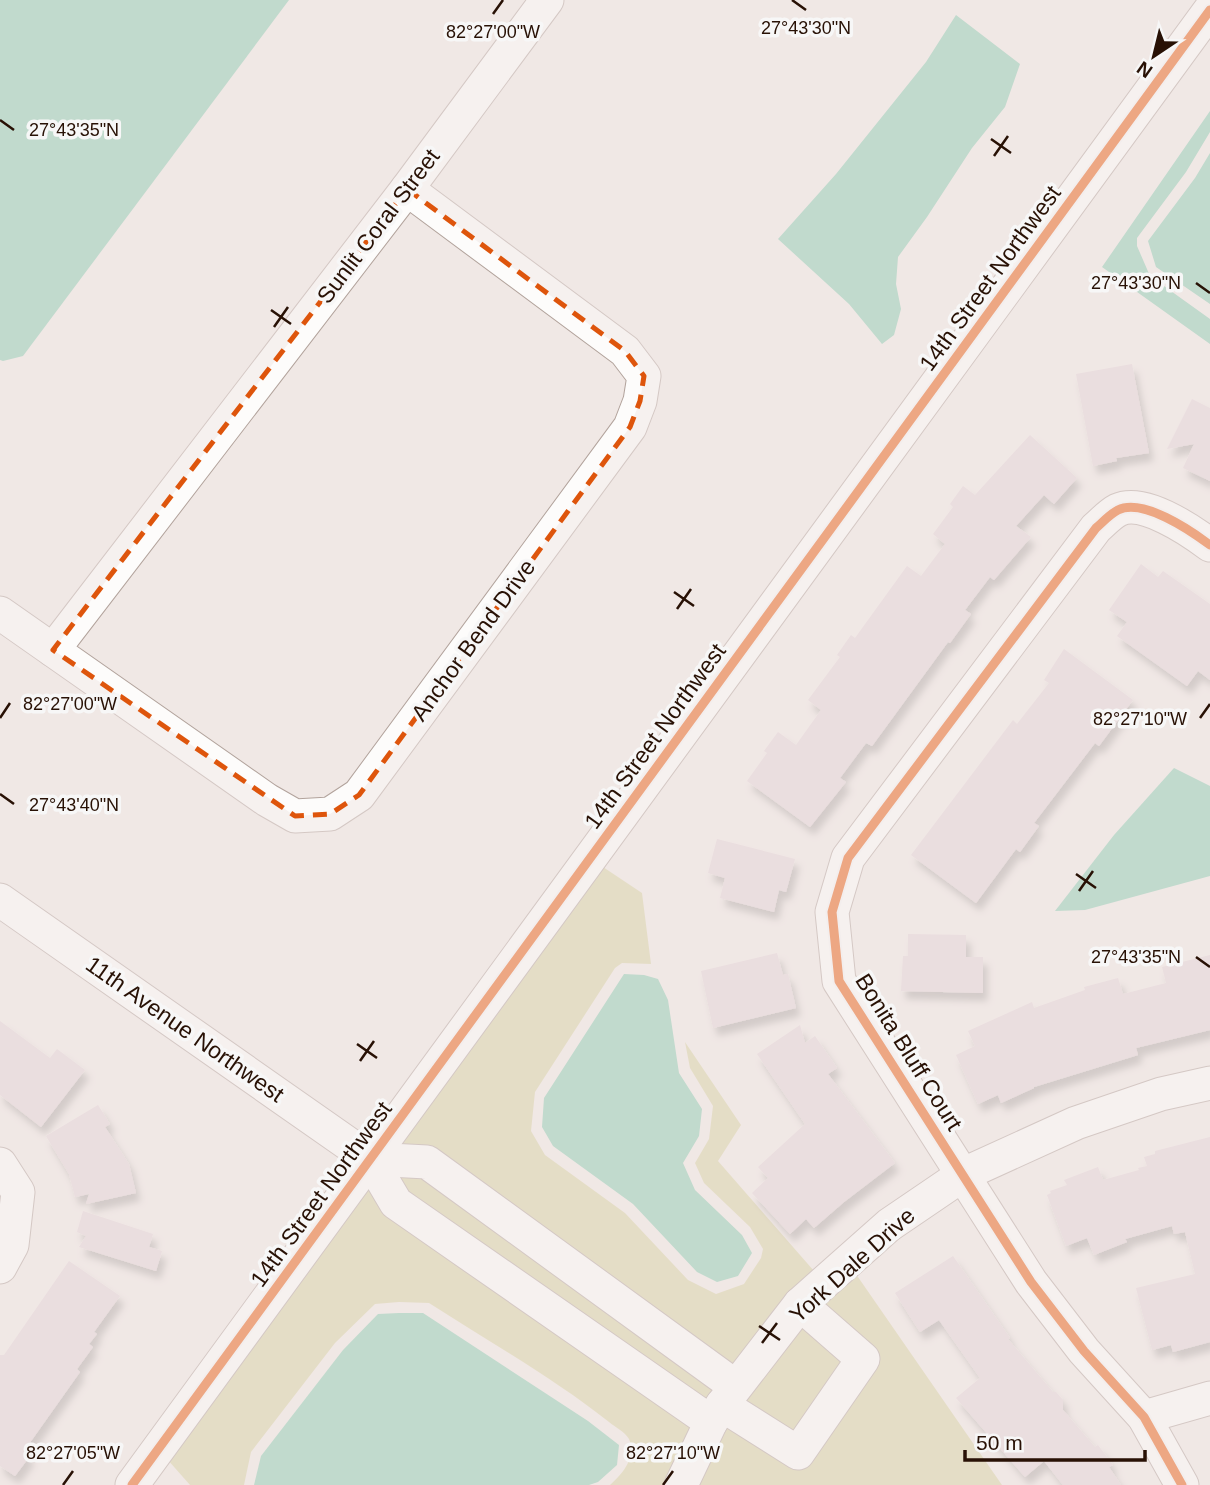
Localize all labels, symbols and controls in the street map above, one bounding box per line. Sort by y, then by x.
text: 27°43'30"N [761,18,851,38]
north arrow [1119,21,1189,91]
text: 82°27'00"W [446,22,540,42]
text: N [1133,57,1156,82]
text: 27°43'35"N [29,120,119,140]
street label: Sunlit Coral Street [311,143,445,308]
street label: 14th Street Northwest [914,180,1066,376]
text: 27°43'30"N [1091,273,1181,293]
street label: Anchor Bend Drive [406,554,540,726]
street label: 14th Street Northwest [579,638,731,834]
text: 82°27'00"W [23,694,117,714]
text: 82°27'10"W [1093,709,1187,729]
text: 27°43'40"N [29,795,119,815]
text: 27°43'35"N [1091,947,1181,967]
street label: 11th Avenue Northwest [81,951,289,1108]
street label: Bonita Bluff Court [850,969,968,1136]
street label: 14th Street Northwest [245,1096,397,1292]
street label: York Dale Drive [784,1202,920,1328]
scale bar [965,1418,1145,1462]
text: 50 m [976,1431,1023,1454]
text: 82°27'05"W [26,1443,120,1463]
text: 82°27'10"W [626,1443,720,1463]

